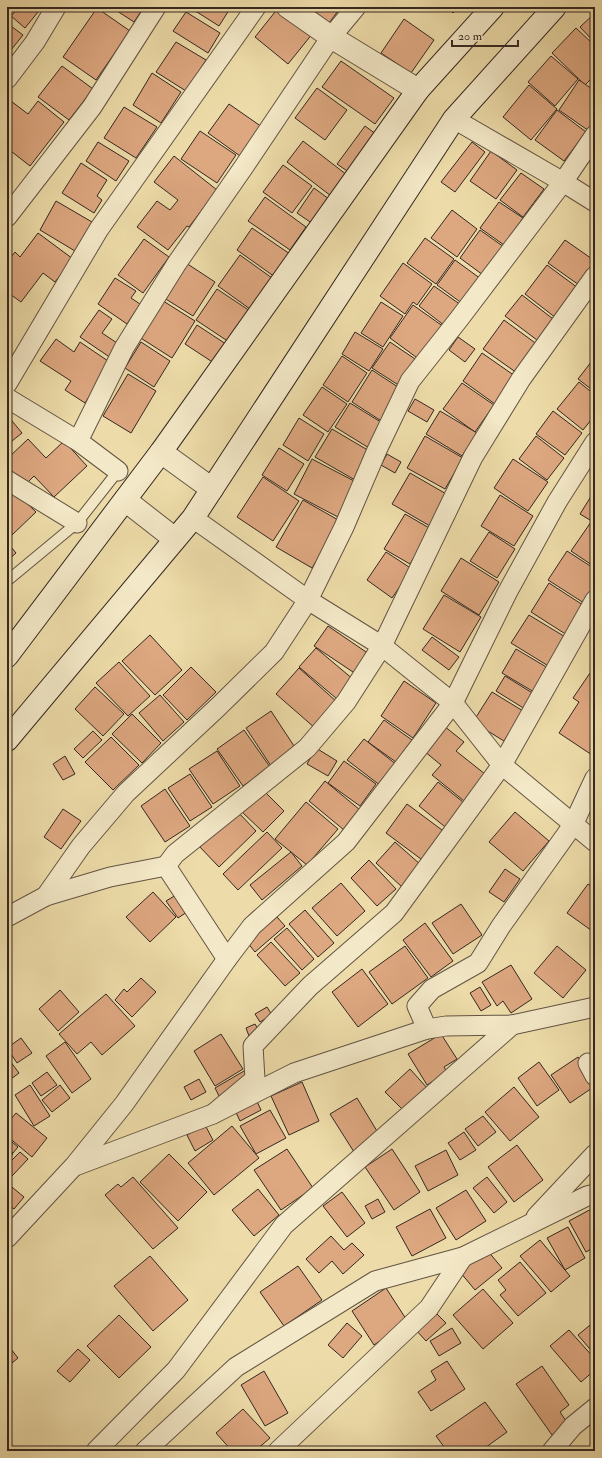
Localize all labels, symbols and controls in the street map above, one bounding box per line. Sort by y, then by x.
scale bar [452,22,518,48]
text: 20 m [458,29,483,44]

